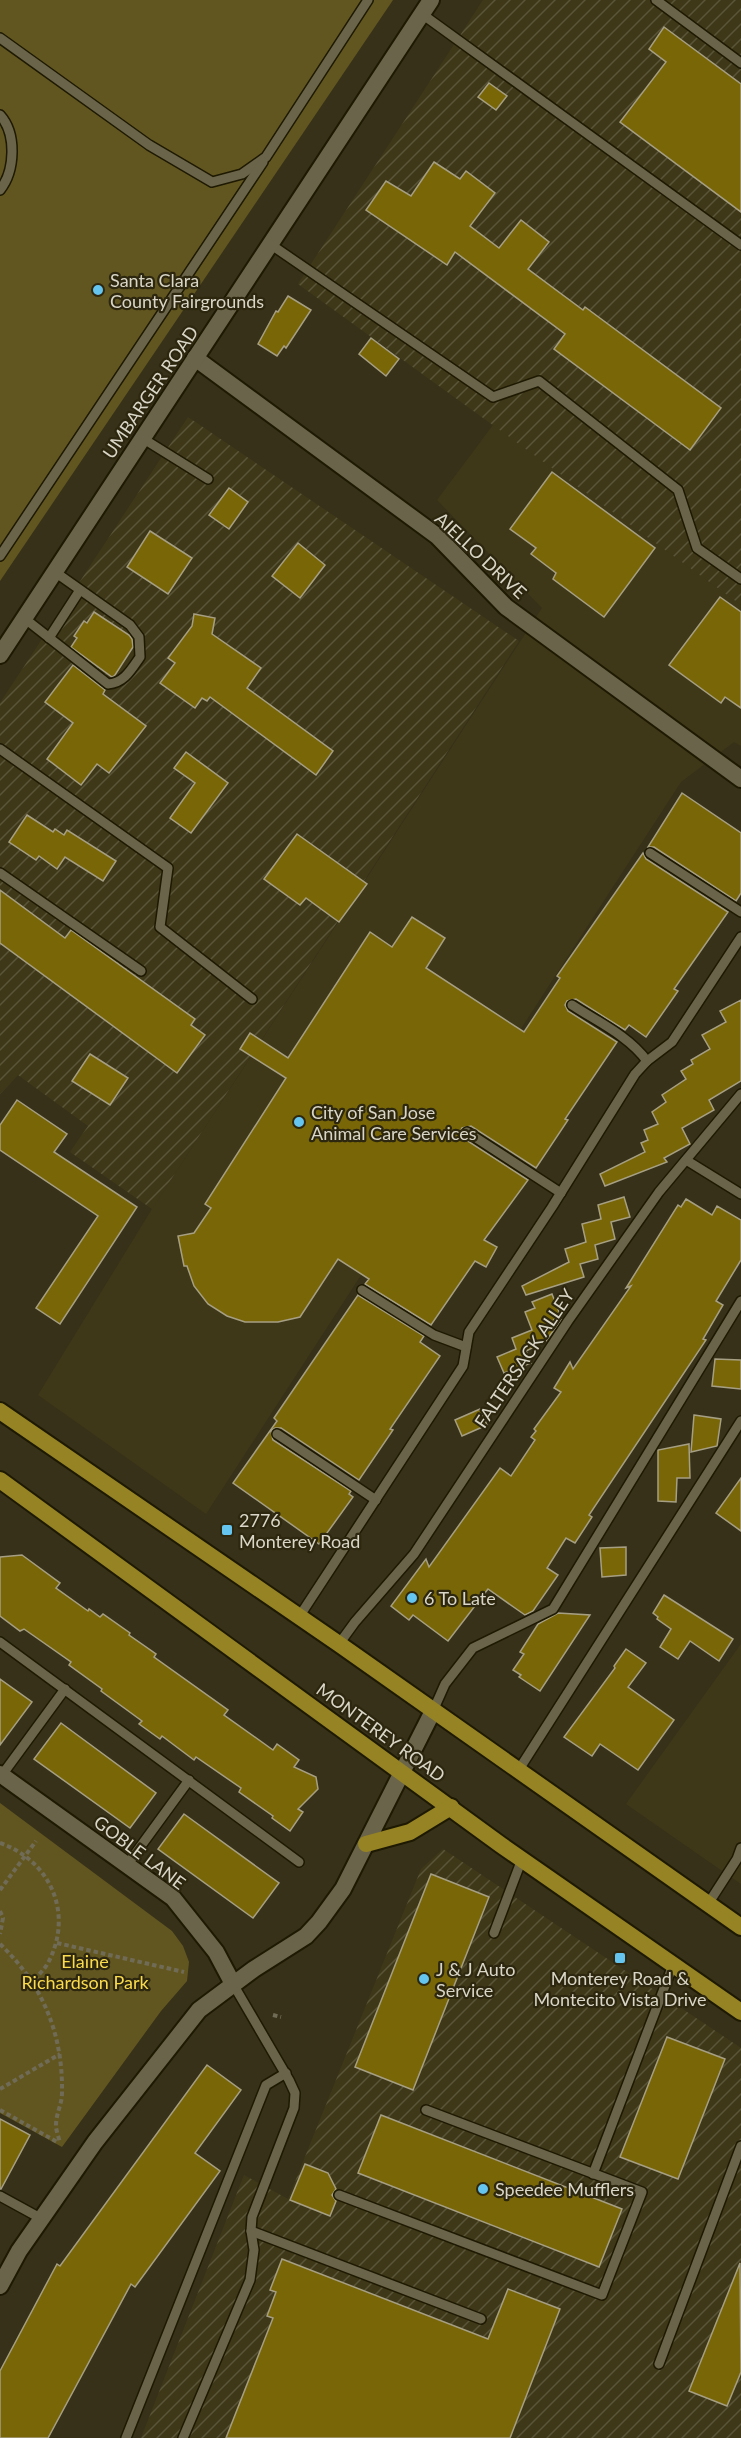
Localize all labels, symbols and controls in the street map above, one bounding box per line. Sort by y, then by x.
place label: Santa Clara County Fairgrounds [110,269,264,312]
marker: Santa Clara County Fairgrounds [91,283,105,297]
street label: UMBARGER ROAD [97,321,203,463]
street label: AIELLO DRIVE [431,507,531,603]
place label: City of San Jose Animal Care Services [311,1101,477,1144]
marker: City of San Jose Animal Care Services [292,1115,306,1129]
street label: FALTERSACK ALLEY [469,1284,579,1432]
place label: 2776 Monterey Road [239,1509,360,1552]
marker: 2776 Monterey Road [220,1523,234,1537]
place label: 6 To Late [424,1587,496,1609]
marker: 6 To Late [405,1591,419,1605]
street label: MONTEREY ROAD [312,1678,450,1786]
street label: GOBLE LANE [90,1810,190,1894]
park label: Elaine Richardson Park [21,1950,149,1993]
marker: Monterey Road & Montecito Vista Drive [613,1951,627,1965]
place label: J & J Auto Service [436,1958,515,2001]
place label: Monterey Road & Montecito Vista Drive [533,1967,707,2010]
marker: J & J Auto Service [417,1972,431,1986]
place label: Speedee Mufflers [495,2178,634,2200]
marker: Speedee Mufflers [476,2182,490,2196]

